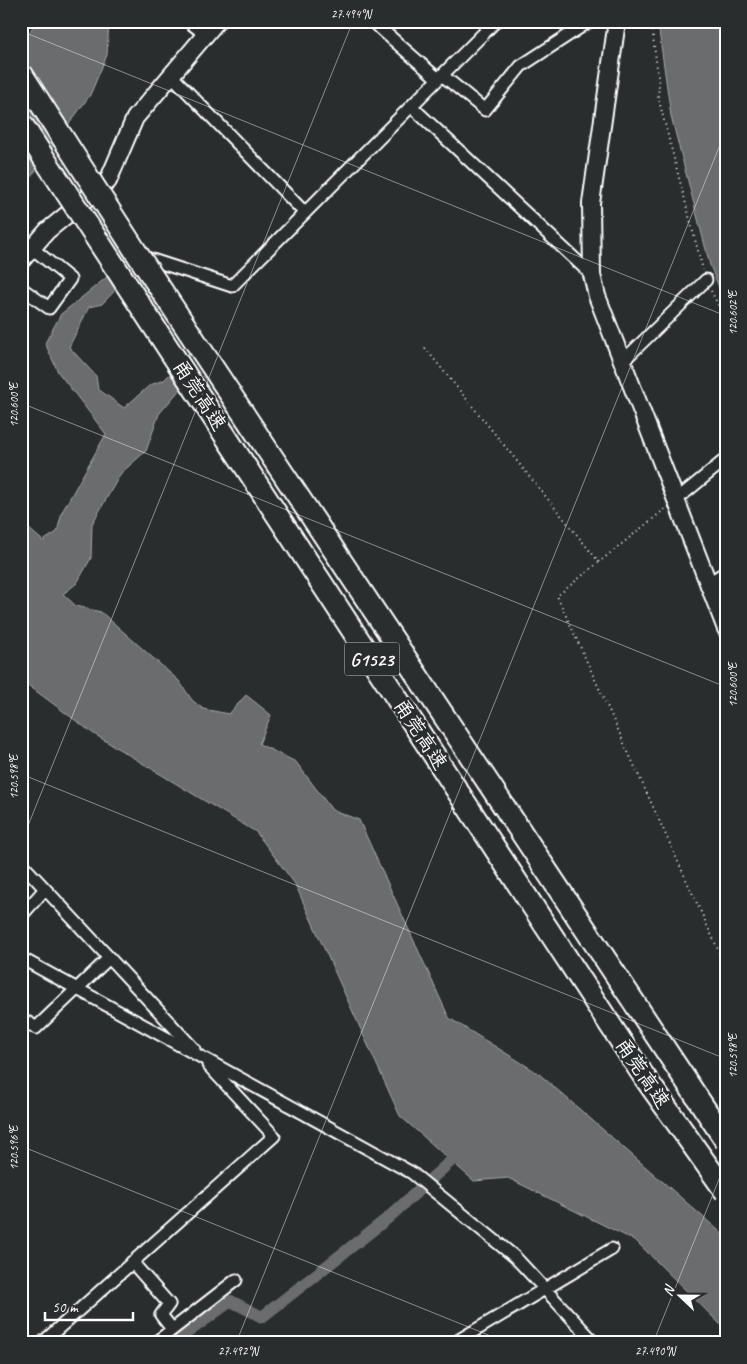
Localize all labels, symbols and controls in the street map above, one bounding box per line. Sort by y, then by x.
text: 27.494°N [331,6,373,22]
text: 120.602°E [725,289,741,335]
street label: 甬莞高速 [167,355,232,436]
text: 120.600°E [6,381,22,427]
road number: G1523 [344,642,400,676]
text: 120.600°E [725,661,741,707]
street label: 甬莞高速 [388,694,453,775]
text: 120.598°E [6,753,22,799]
text: 120.598°E [725,1032,741,1078]
street label: 甬莞高速 [610,1033,675,1113]
text: 120.596°E [6,1124,22,1170]
north arrow [654,1272,704,1322]
text: N [659,1282,679,1299]
scale bar [45,1289,132,1321]
text: 50 m [52,1298,79,1317]
text: 27.492°N [218,1343,260,1359]
text: 27.490°N [635,1343,677,1359]

